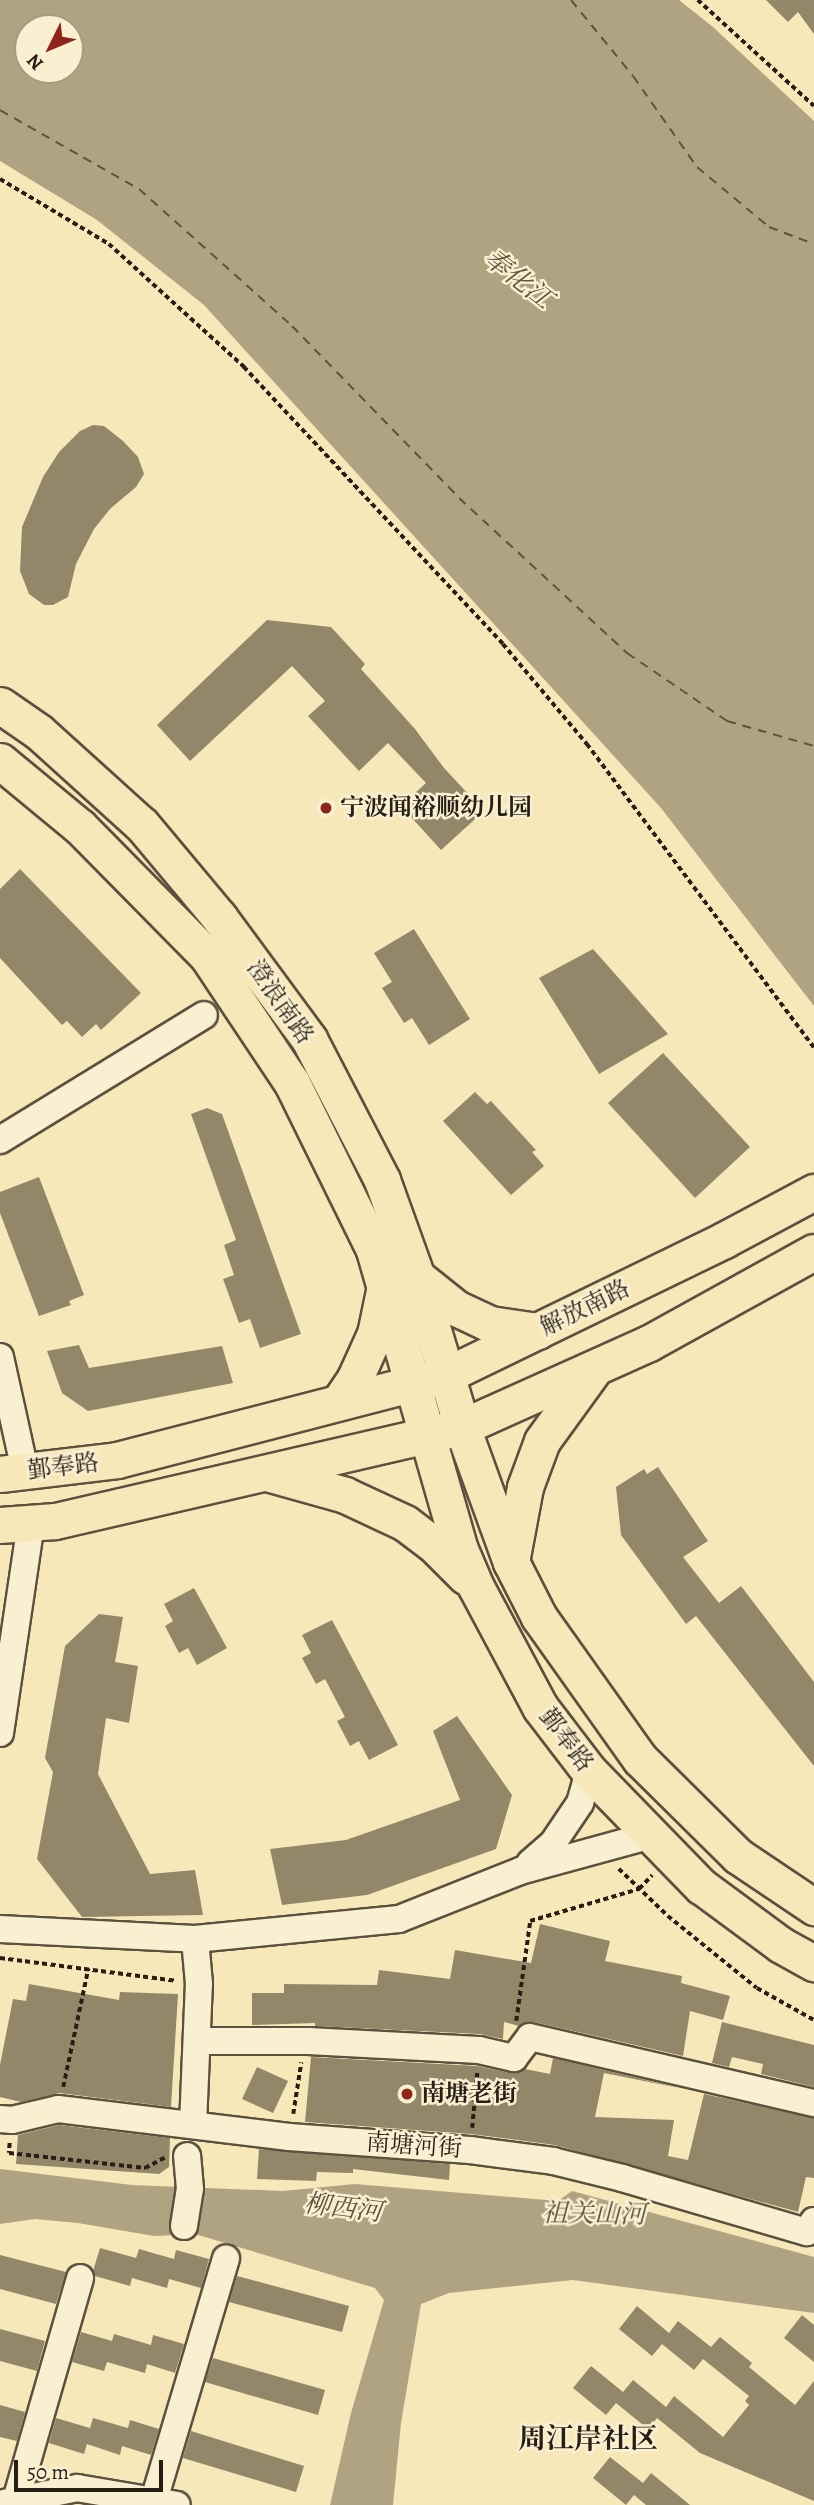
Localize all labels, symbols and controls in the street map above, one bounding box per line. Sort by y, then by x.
north arrow [14,14,84,84]
text: N [21,48,49,76]
water label: 奉化江 [478,243,558,315]
place label: 宁波闻裕顺幼儿园 [340,794,532,822]
marker: 宁波闻裕顺幼儿园 [318,800,334,816]
street label: 澄浪南路 [241,954,319,1050]
street label: 解放南路 [536,1274,634,1342]
street label: 鄞奉路 [26,1448,100,1486]
street label: 鄞奉路 [533,1703,599,1777]
place label: 南塘老街 [421,2080,517,2108]
marker: 南塘老街 [399,2086,415,2102]
street label: 南塘河街 [365,2128,463,2164]
water label: 柳西河 [302,2188,384,2228]
water label: 祖关山河 [542,2197,646,2231]
district label: 周江岸社区 [518,2422,658,2456]
scale bar [18,2446,166,2490]
text: 50 m [27,2458,69,2486]

